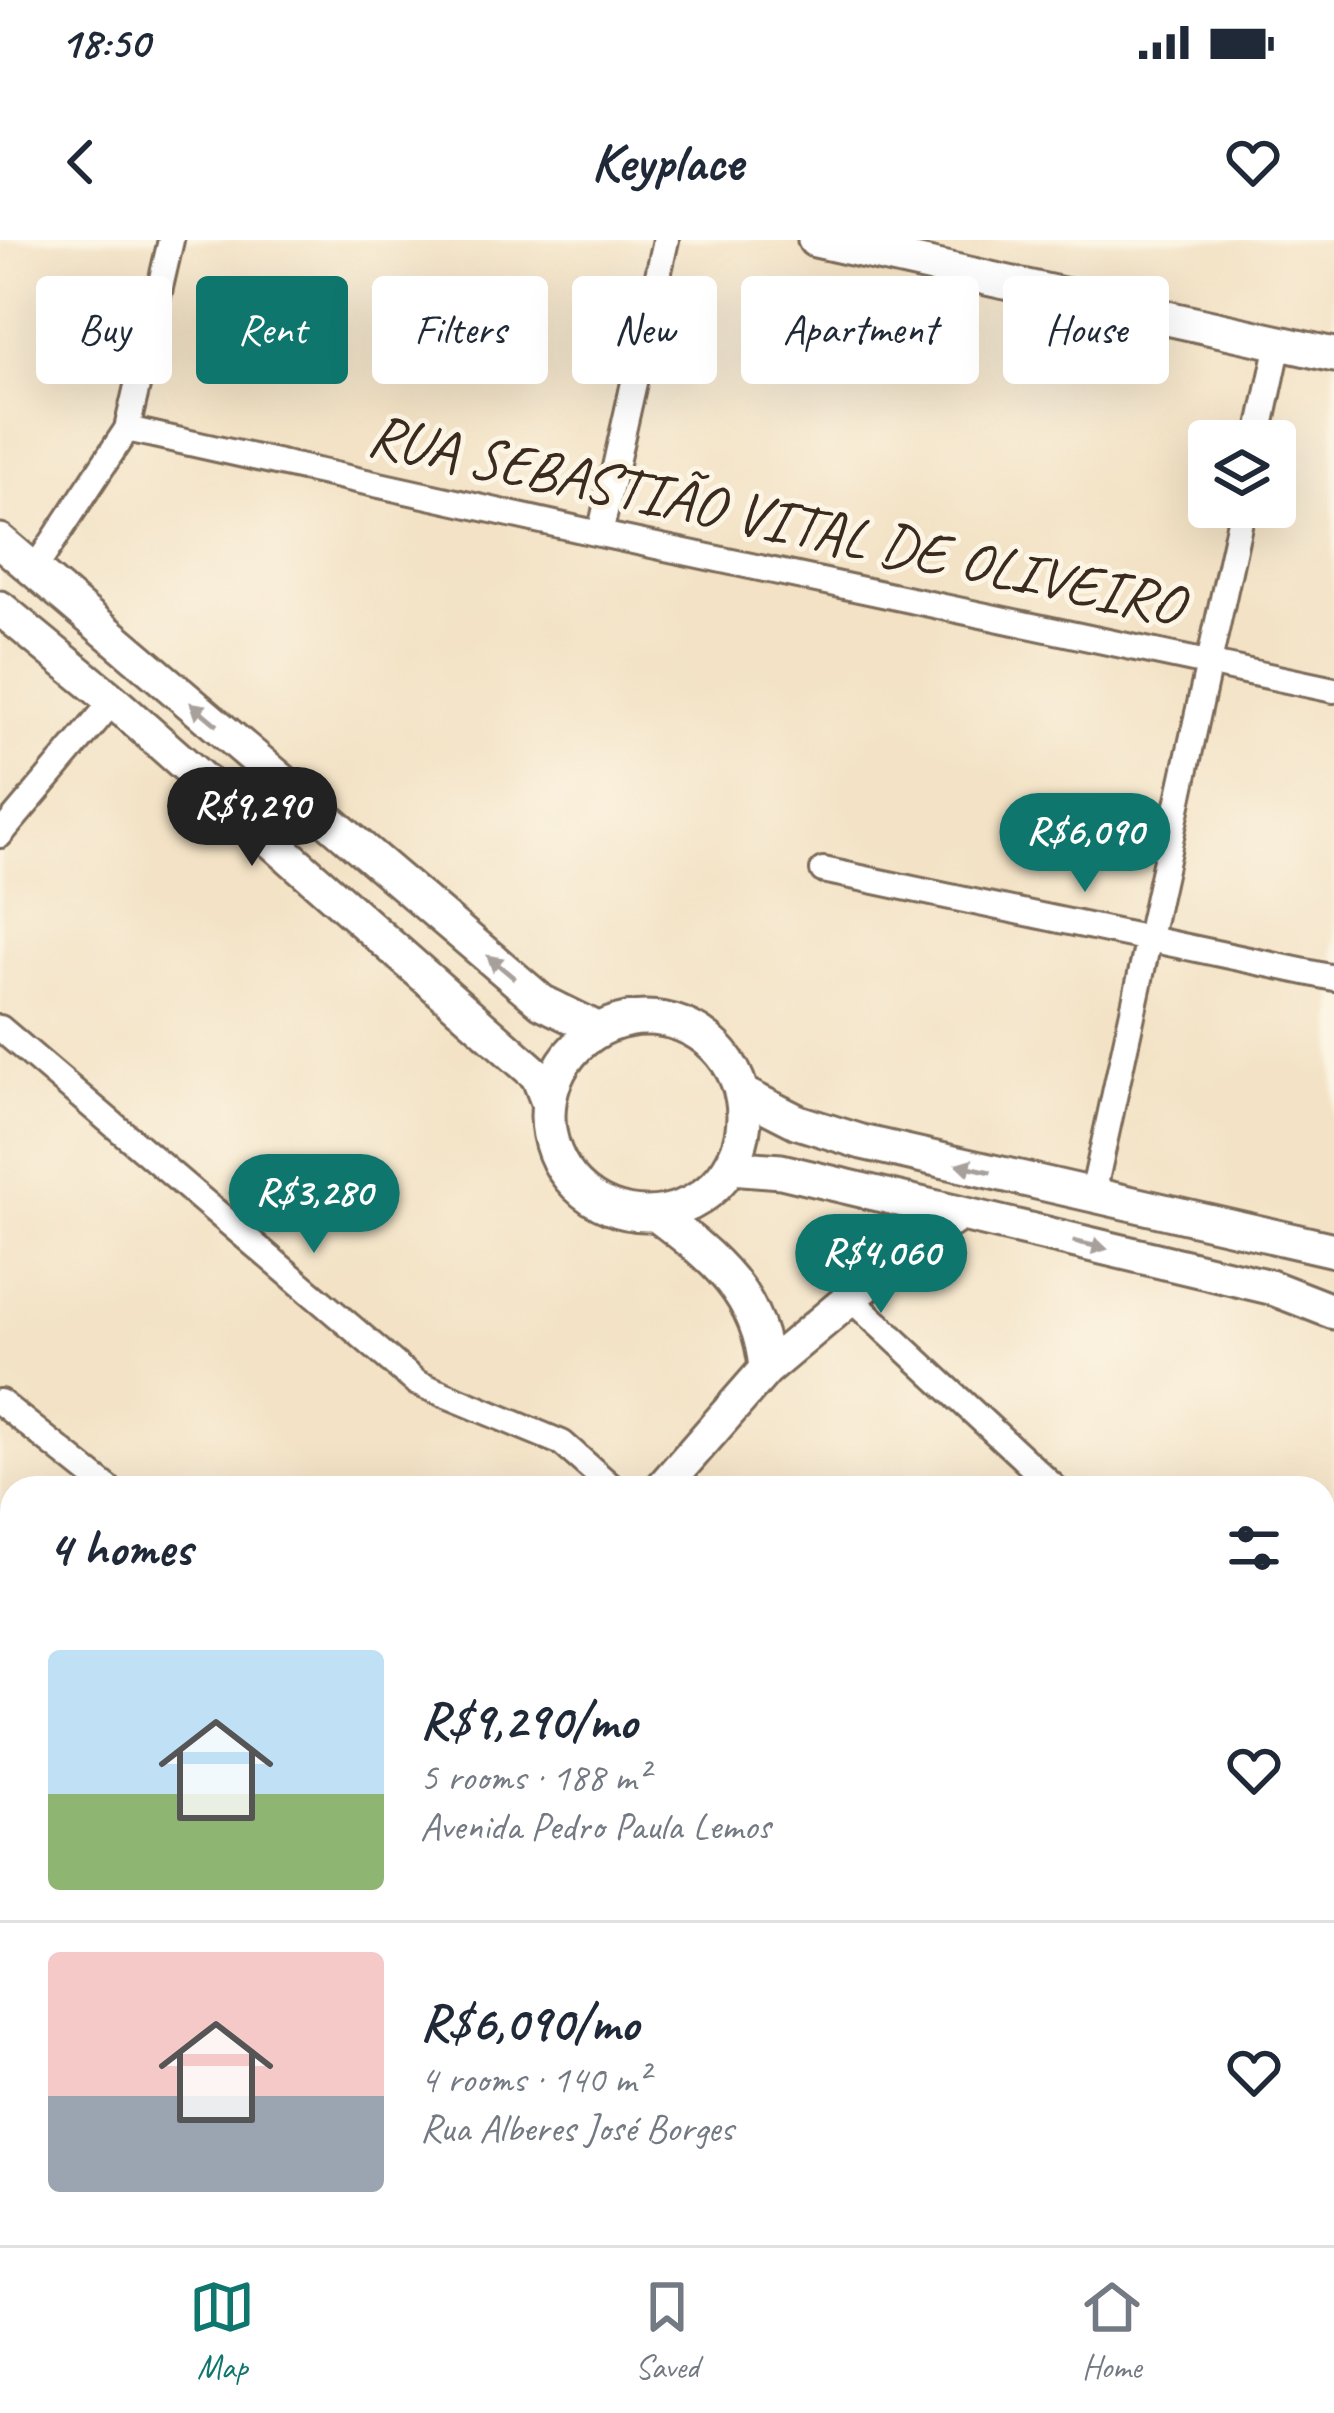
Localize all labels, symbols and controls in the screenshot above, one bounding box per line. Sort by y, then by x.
text: 18:50 [60,14,149,71]
text: Keyplace [591,128,743,196]
icon: back [48,129,114,195]
icon: heart [1220,129,1286,195]
chip: Buy [36,276,172,384]
chip: Rent [196,276,348,384]
chip: Filters [372,276,548,384]
chip: New [572,276,717,384]
chip: Apartment [741,276,979,384]
chip: House [1003,276,1169,384]
street label: RUA SEBASTIÃO VITAL DE OLIVEIRO [362,395,1196,644]
map controls [1188,420,1296,528]
button: layers [1188,420,1296,528]
one-way arrow [189,702,219,728]
pin: R$9,290 [141,767,363,869]
text: R$9,290 [194,781,310,830]
pin: R$6,090 [974,793,1196,895]
text: R$6,090 [1026,807,1144,856]
one-way arrow [486,954,516,980]
pin: R$3,280 [203,1154,425,1256]
one-way arrow [955,1157,993,1176]
text: R$3,280 [256,1168,372,1217]
pin: R$4,060 [770,1214,992,1316]
text: R$4,060 [822,1228,940,1277]
one-way arrow [1072,1236,1110,1255]
icon: filters [1221,1515,1287,1581]
text: 4 homes [48,1516,192,1580]
text: R$9,290/mo [420,1689,637,1753]
icon: home [144,1698,288,1842]
icon: heart [1221,1737,1287,1803]
text: 5 rooms · 188 m² [420,1753,648,1802]
text: Avenida Pedro Paula Lemos [420,1802,771,1851]
text: R$6,090/mo [420,1991,638,2055]
icon: home [144,2000,288,2144]
icon: heart [1221,2039,1287,2105]
text: 4 rooms · 140 m² [420,2055,648,2104]
text: Rua Alberes José Borges [420,2104,734,2153]
tab: Map [189,2274,255,2388]
tab: Saved [634,2274,700,2388]
tab: Home [1079,2274,1145,2388]

